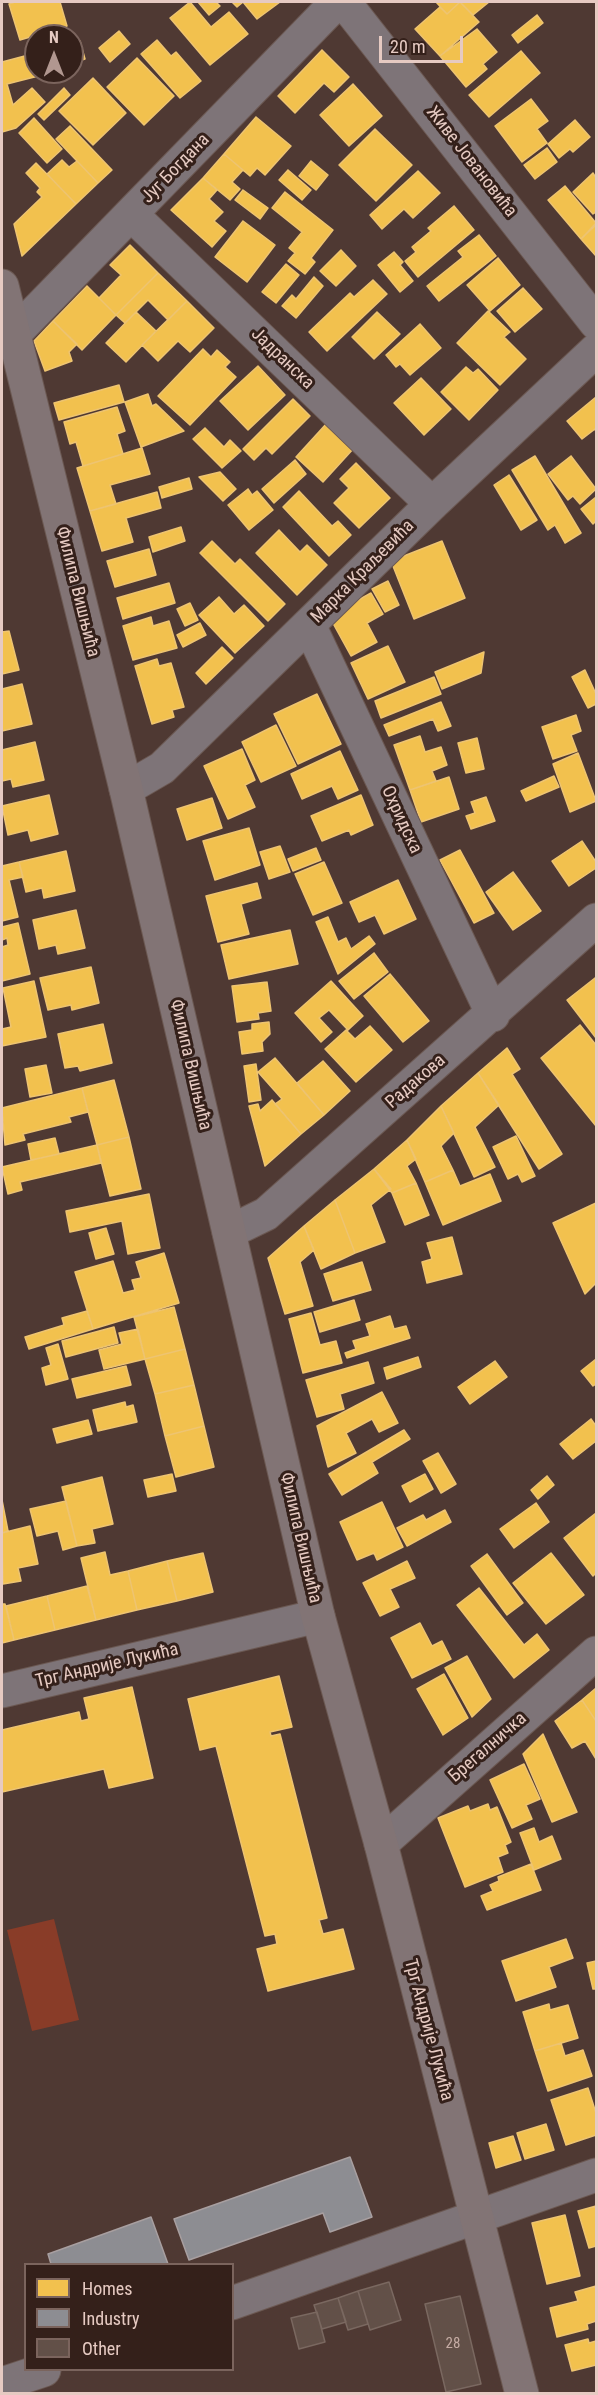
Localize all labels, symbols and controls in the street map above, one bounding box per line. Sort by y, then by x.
north arrow [24,24,84,84]
scale bar [382,24,466,62]
text: N [49,28,59,47]
text: 20 m [390,36,425,57]
street label: Живе Јовановића [421,102,521,222]
street label: Југ Богдана [138,130,214,208]
street label: Јадранска [246,324,318,394]
street label: Марка Краљевића [307,516,419,628]
street label: Филипа Вишњића [50,525,104,659]
street label: Охридска [376,783,426,857]
street label: Филипа Вишњића [164,998,216,1132]
street label: Радакова [382,1050,450,1114]
street label: Филипа Вишњића [274,1471,326,1605]
street label: Трг Андрије Лукића [33,1639,181,1693]
street label: Брегалничка [445,1708,531,1788]
street label: Трг Андрије Лукића [399,1957,457,2103]
legend [24,2263,234,2371]
text: Homes [82,2278,132,2299]
text: Industry [82,2308,140,2329]
house number: 28 [446,2335,460,2353]
text: Other [82,2338,121,2359]

